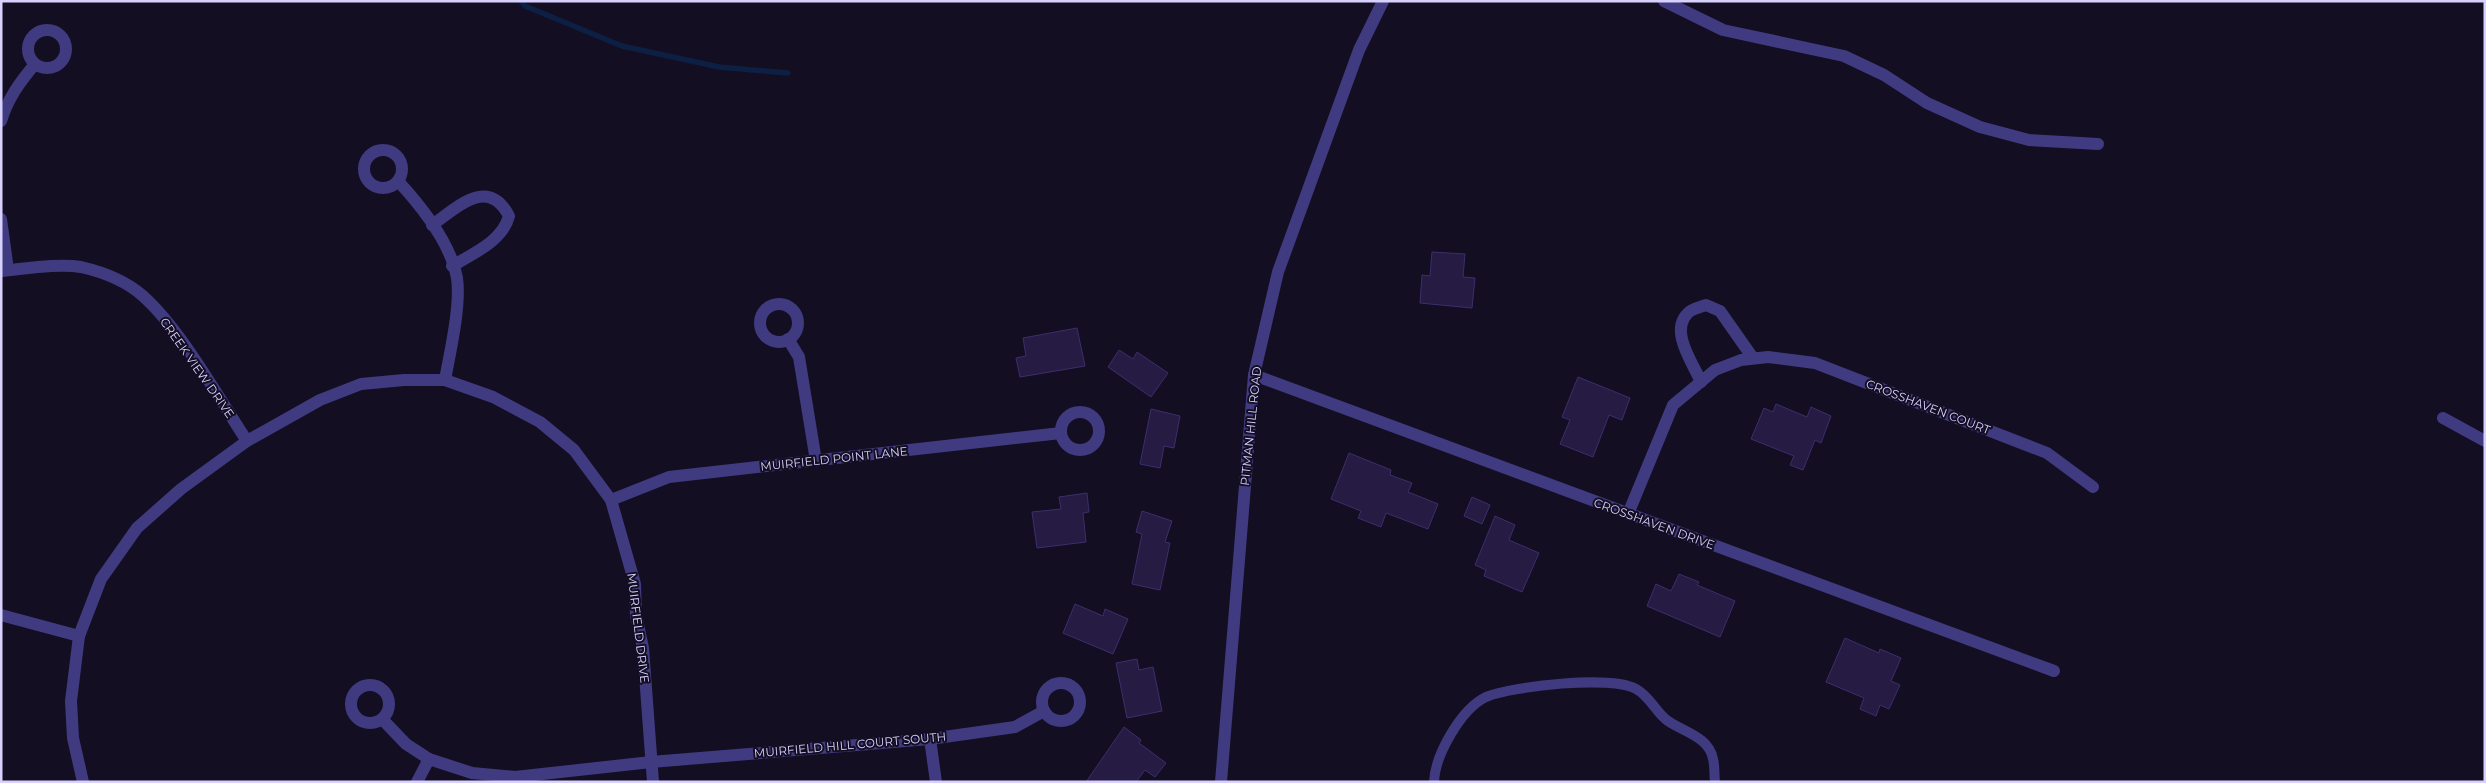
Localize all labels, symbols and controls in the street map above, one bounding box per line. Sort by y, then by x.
street label: CREEK VIEW DRIVE [157,315,238,421]
street label: PITMAN HILL ROAD [1237,366,1264,486]
street label: CROSSHAVEN COURT [1864,376,1993,437]
street label: MUIRFIELD POINT LANE [759,443,908,474]
street label: CROSSHAVEN DRIVE [1592,495,1717,552]
street label: MUIRFIELD DRIVE [624,572,653,684]
street label: MUIRFIELD HILL COURT SOUTH [753,729,947,760]

